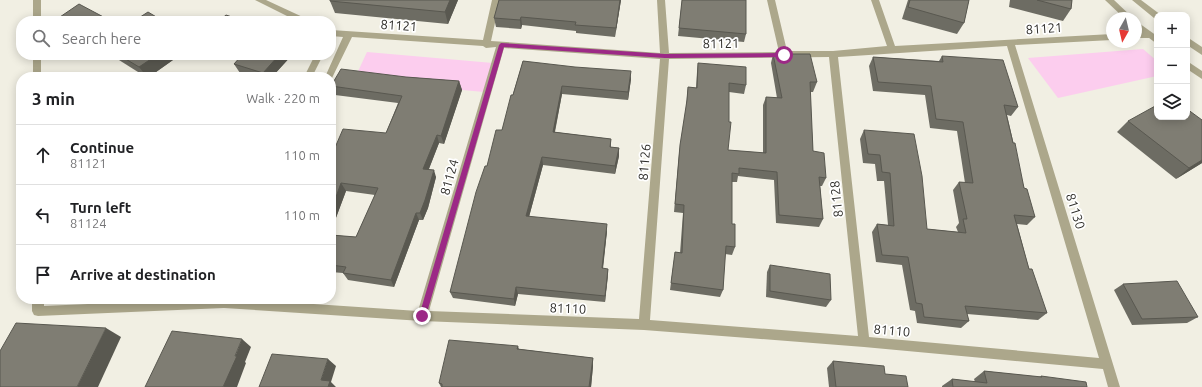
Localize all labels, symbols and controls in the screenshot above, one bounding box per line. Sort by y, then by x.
north arrow [1106,12,1142,48]
map controls [1154,12,1190,120]
button: + [1154,12,1190,48]
search box [16,16,336,60]
street label: 81121 [380,17,418,33]
street label: 81121 [1025,20,1063,36]
icon: search [30,27,52,49]
text: Search here [62,30,141,47]
street label: 81121 [703,36,739,50]
route start [775,46,793,64]
button: − [1154,48,1190,84]
button: layers [1154,84,1190,120]
text: 3 min [32,89,75,108]
text: Walk · 220 m [246,91,320,105]
text: Continue [70,139,134,156]
street label: 81126 [635,143,653,181]
icon: ahead [32,144,54,166]
text: 110 m [284,148,320,162]
text: 81121 [70,156,107,170]
street label: 81124 [437,157,461,197]
street label: 81128 [827,180,845,218]
street label: 81130 [1064,191,1088,231]
text: Turn left [70,199,131,216]
icon: left [32,204,54,226]
text: 110 m [284,208,320,222]
text: 81124 [70,216,107,230]
icon: arrive [32,264,54,286]
text: Arrive at destination [70,266,216,283]
street label: 81110 [549,300,587,316]
route end [413,307,431,325]
street label: 81110 [873,321,911,339]

